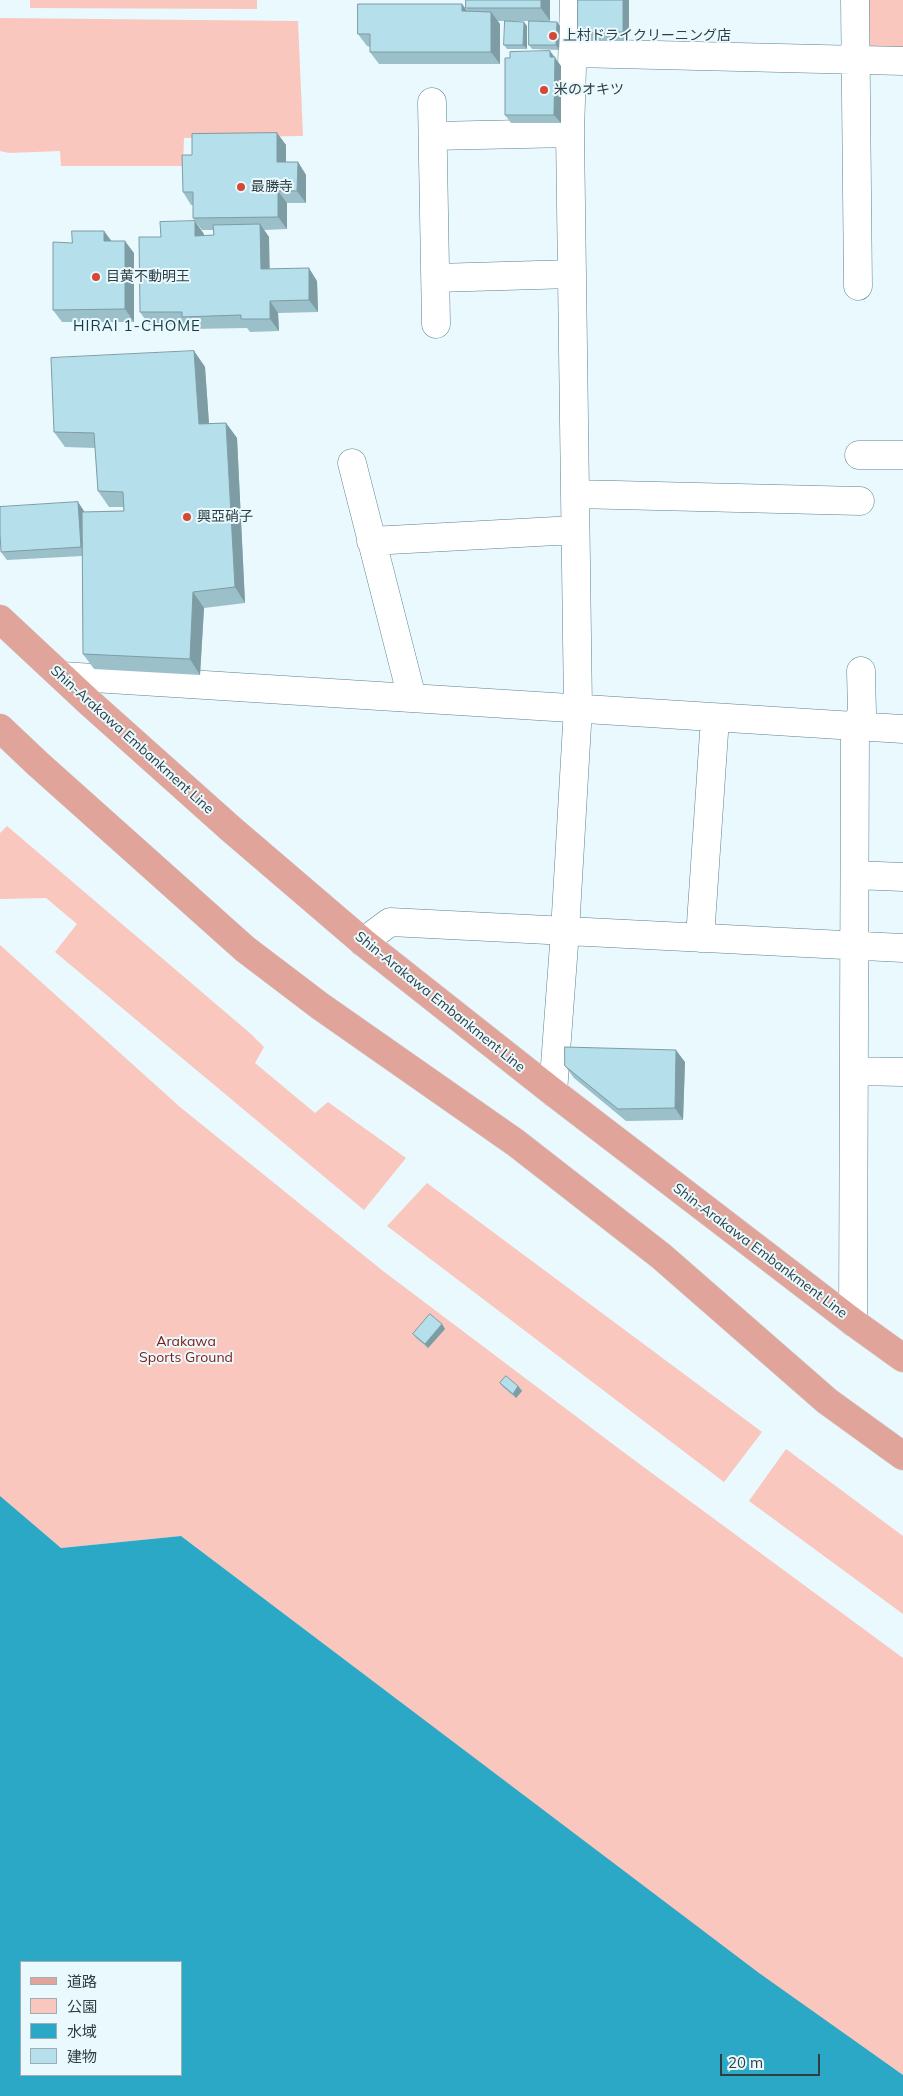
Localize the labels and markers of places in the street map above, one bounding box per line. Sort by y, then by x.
place label: 上村ドライクリーニング店 [563,28,731,44]
marker: 上村ドライクリーニング店 [547,30,559,42]
place label: 米のオキツ [554,82,624,98]
marker: 米のオキツ [538,84,550,96]
place label: 最勝寺 [251,179,293,195]
marker: 最勝寺 [235,181,247,193]
place label: 目黄不動明王 [106,269,190,285]
marker: 目黄不動明王 [90,271,102,283]
place label: 興亞硝子 [197,509,253,525]
marker: 興亞硝子 [181,511,193,523]

